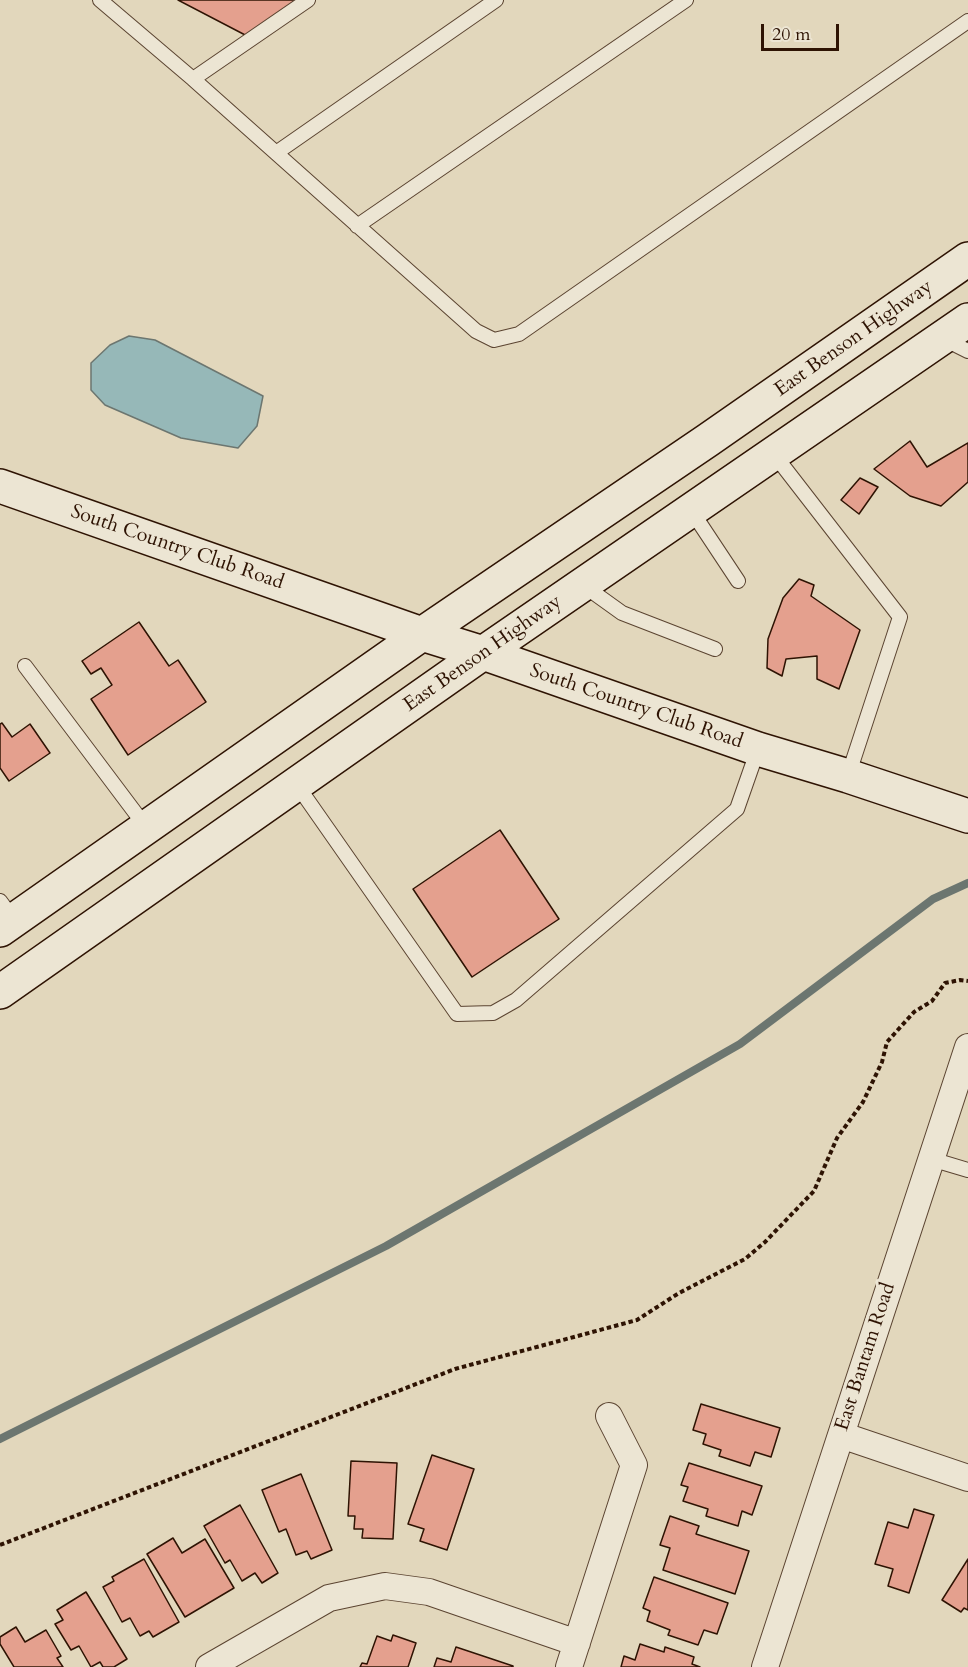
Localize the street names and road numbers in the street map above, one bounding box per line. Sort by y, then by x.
street label: East Benson Highway [770,275,938,403]
street label: South Country Club Road [67,500,287,596]
street label: East Benson Highway [399,590,567,718]
street label: South Country Club Road [526,659,746,755]
street label: East Bantam Road [831,1280,901,1434]

